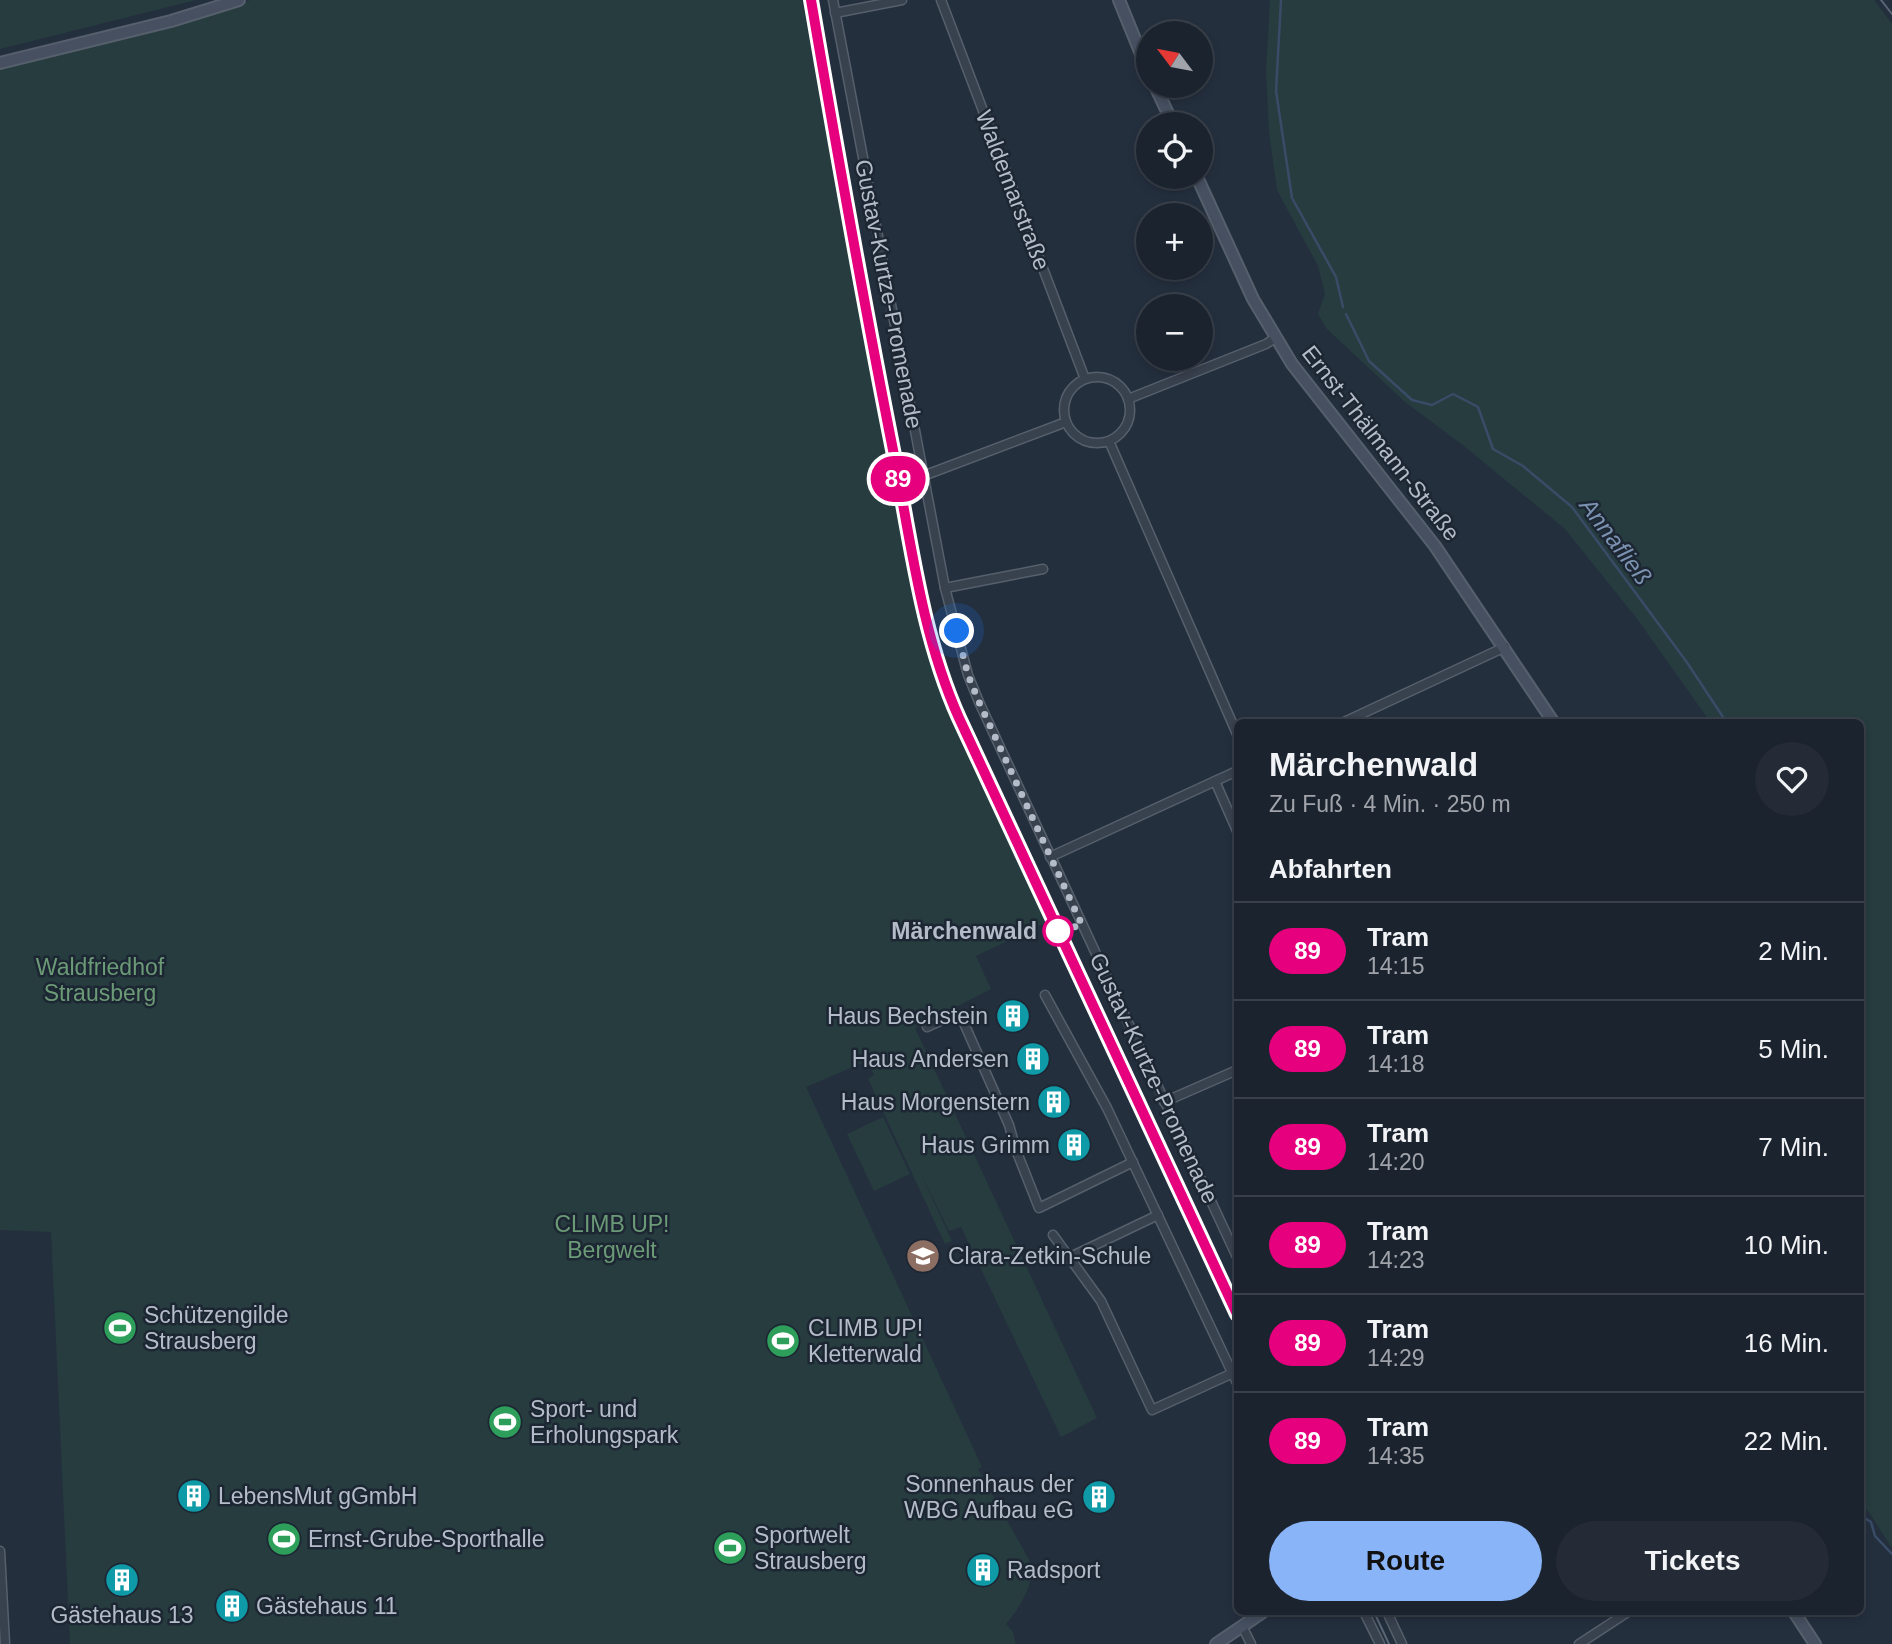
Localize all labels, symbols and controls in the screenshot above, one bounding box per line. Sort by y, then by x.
north arrow [1136,21,1213,98]
map controls [1136,21,1213,371]
street label: Waldemarstraße [971,106,1055,274]
button: locate [1136,112,1213,189]
street label: Gustav-Kurtze-Promenade [850,157,928,431]
button: + [1136,203,1213,280]
button: − [1136,294,1213,371]
street label: Ernst-Thälmann-Straße [1297,340,1465,546]
line badge: 89 [866,456,930,502]
text: 89 [885,465,911,492]
water label: Annafließ [1574,491,1657,590]
your location [939,613,974,648]
button: heart [1755,742,1829,816]
text: Märchenwald [1269,746,1478,783]
text: Zu Fuß · 4 Min. · 250 m [1269,791,1511,817]
text: Abfahrten [1269,854,1392,884]
marker: Märchenwald [1043,916,1073,946]
place label: Märchenwald [891,918,1037,944]
text: Tram [1367,922,1429,952]
text: 2 Min. [1758,936,1829,966]
text: 89 [1294,937,1321,964]
street label: Gustav-Kurtze-Promenade [1084,949,1224,1207]
text: 14:15 [1367,953,1425,979]
park label: Waldfriedhof Strausberg [36,954,165,1006]
building icon: Haus Bechstein [994,997,1032,1035]
place label: Haus Bechstein [827,1003,988,1029]
text: Tram [1367,1020,1429,1050]
text: 5 Min. [1758,1034,1829,1064]
text: 89 [1294,1035,1321,1062]
building icon: Haus Andersen [1014,1040,1052,1078]
place label: Haus Andersen [852,1046,1009,1072]
text: 14:18 [1367,1051,1425,1077]
building icon: Haus Morgenstern [1035,1083,1073,1121]
place label: Haus Morgenstern [841,1089,1030,1115]
text: Tram [1367,1118,1429,1148]
building icon: Haus Grimm [1055,1126,1093,1164]
place label: Haus Grimm [921,1132,1050,1158]
text: 7 Min. [1758,1132,1829,1162]
text: 89 [1294,1133,1321,1160]
text: 14:20 [1367,1149,1425,1175]
park label: CLIMB UP! Bergwelt [554,1211,670,1263]
text: Tram [1367,1216,1429,1246]
text: 10 Min. [1744,1230,1829,1260]
text: 89 [1294,1231,1321,1258]
school or university icon: Clara-Zetkin-Schule [904,1237,942,1275]
place label: Clara-Zetkin-Schule [948,1243,1151,1269]
text: 14:23 [1367,1247,1425,1273]
place label: Schützengilde Strausberg [144,1302,289,1354]
sports icon: Schützengilde Strausberg [101,1309,139,1347]
text: Tram [1367,1314,1429,1344]
place label: CLIMB UP! Kletterwald [808,1315,923,1367]
sports icon: CLIMB UP! Kletterwald [764,1322,802,1360]
text: 16 Min. [1744,1328,1829,1358]
text: 89 [1294,1329,1321,1356]
text: 14:29 [1367,1345,1425,1371]
place label: Sport- und Erholungspark [530,1396,679,1448]
sports icon: Sport- und Erholungspark [486,1403,524,1441]
text: Tram [1367,1412,1429,1442]
text: 22 Min. [1744,1426,1829,1456]
text: 89 [1294,1427,1321,1454]
text: 14:35 [1367,1443,1425,1469]
place label: Sonnenhaus der WBG Aufbau eG [904,1471,1074,1523]
building icon: LebensMut gGmbH [175,1477,213,1515]
building icon: Sonnenhaus der WBG Aufbau eG [1080,1478,1118,1516]
place label: LebensMut gGmbH [218,1483,417,1509]
sports icon: Ernst-Grube-Sporthalle [265,1520,303,1558]
button: Route [1269,1521,1542,1601]
button: Tickets [1556,1521,1829,1601]
place label: Sportwelt Strausberg [754,1522,867,1574]
place label: Ernst-Grube-Sporthalle [308,1526,545,1552]
sports icon: Sportwelt Strausberg [711,1529,749,1567]
building icon: Radsport [964,1551,1002,1589]
place label: Radsport [1007,1557,1101,1583]
building icon: Gästehaus 13 [103,1561,141,1599]
building icon: Gästehaus 11 [213,1587,251,1625]
place label: Gästehaus 11 [256,1593,398,1619]
place label: Gästehaus 13 [50,1602,194,1628]

